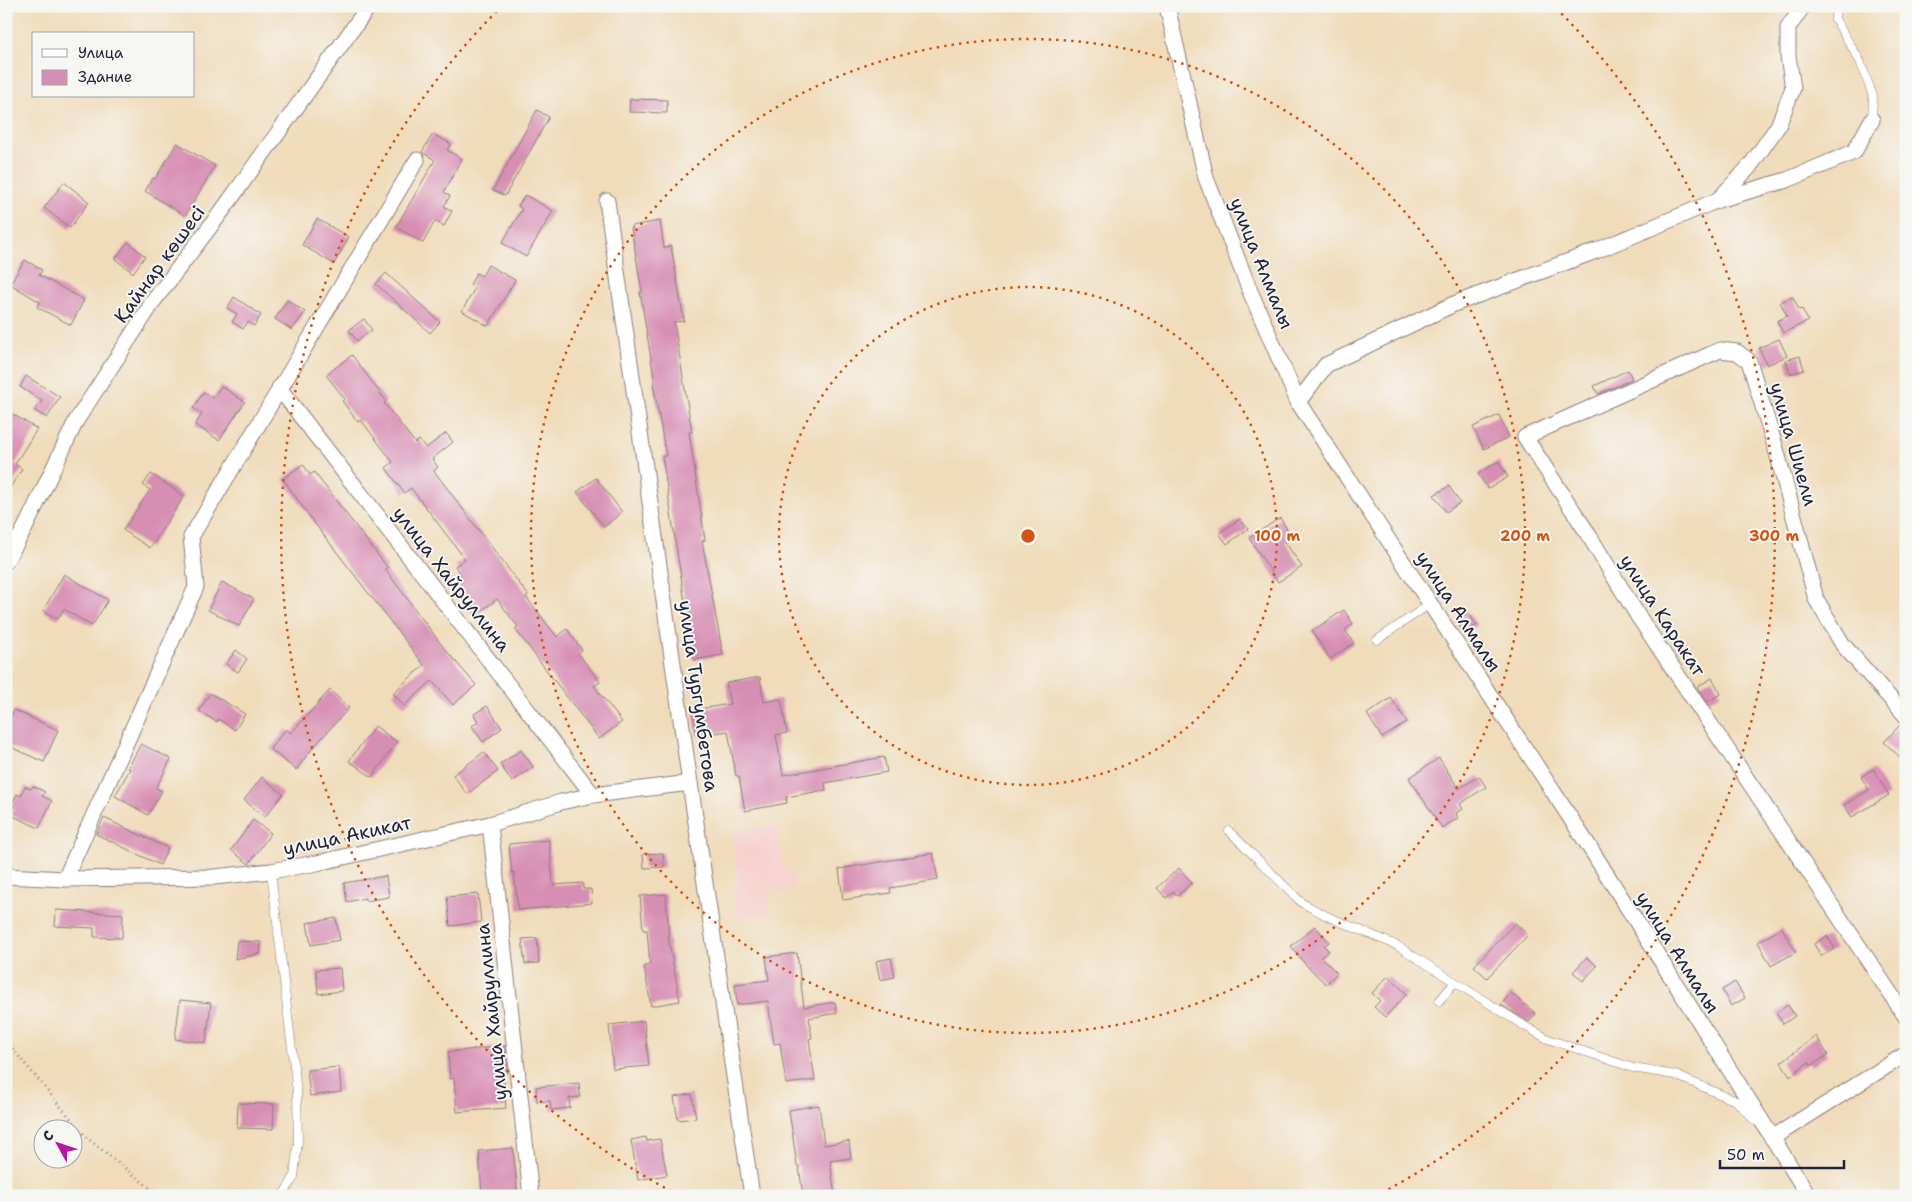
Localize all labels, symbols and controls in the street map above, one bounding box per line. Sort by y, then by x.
legend [32,32,195,98]
text: Улица [78,43,124,63]
text: Здание [78,67,132,87]
street label: улица Алмалы [1224,194,1299,332]
street label: Қайнар көшесі [108,201,211,328]
street label: улица Шиели [1764,379,1823,509]
street label: улица Хайруллина [387,502,516,657]
text: 100 m [1254,526,1300,546]
text: 200 m [1500,526,1550,546]
text: 300 m [1749,526,1799,546]
centre of rings [1019,527,1037,545]
street label: улица Алмалы [1410,546,1507,677]
street label: улица Каракат [1614,550,1711,681]
street label: улица Тургумбетова [673,599,724,794]
street label: улица Акикат [281,810,414,861]
street label: улица Алмалы [1630,887,1725,1018]
street label: улица Хайруллина [470,922,513,1102]
north arrow [32,1120,82,1170]
text: С [38,1127,58,1145]
scale bar [1720,1137,1843,1169]
text: 50 m [1727,1145,1765,1165]

